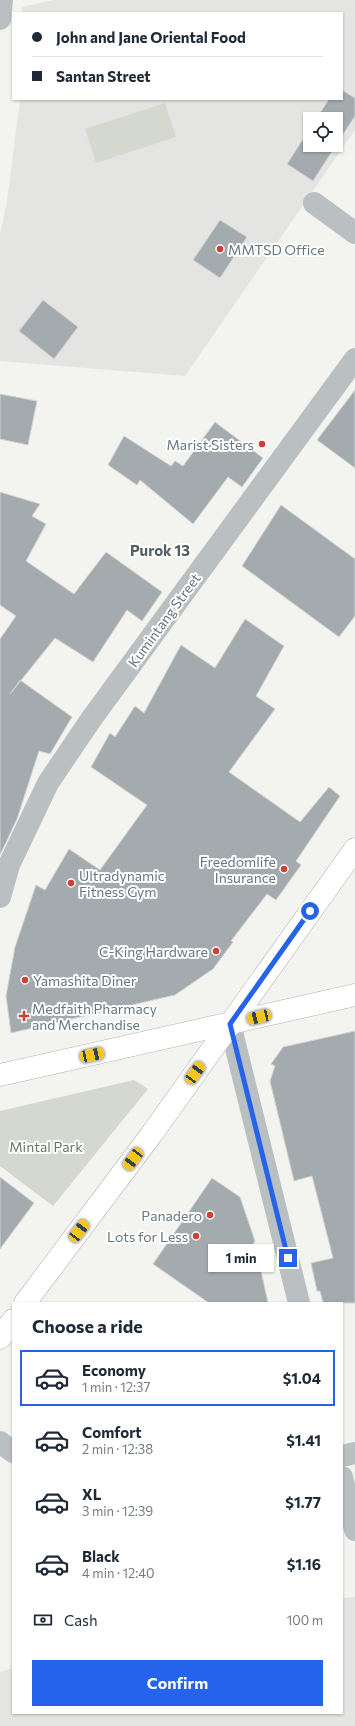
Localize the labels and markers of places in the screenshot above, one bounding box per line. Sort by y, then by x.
place label: MMTSD Office [228,241,325,258]
marker: MMTSD Office [215,244,225,254]
place label: Marist Sisters [167,436,254,453]
marker: Marist Sisters [257,439,267,449]
place label: Freedomlife Insurance [200,853,276,886]
marker: Freedomlife Insurance [279,864,289,874]
place label: Ultradynamic Fitness Gym [79,867,165,900]
marker: Ultradynamic Fitness Gym [66,878,76,888]
place label: C-King Hardware [99,943,208,960]
marker: C-King Hardware [211,946,221,956]
place label: Yamashita Diner [33,972,137,989]
marker: Yamashita Diner [20,975,30,985]
place label: Medfaith Pharmacy and Merchandise [32,1000,157,1033]
marker: Medfaith Pharmacy and Merchandise [19,1011,29,1021]
place label: Panadero [141,1207,202,1224]
marker: Panadero [205,1210,215,1220]
place label: Lots for Less [107,1228,188,1245]
marker: Lots for Less [191,1231,201,1241]

